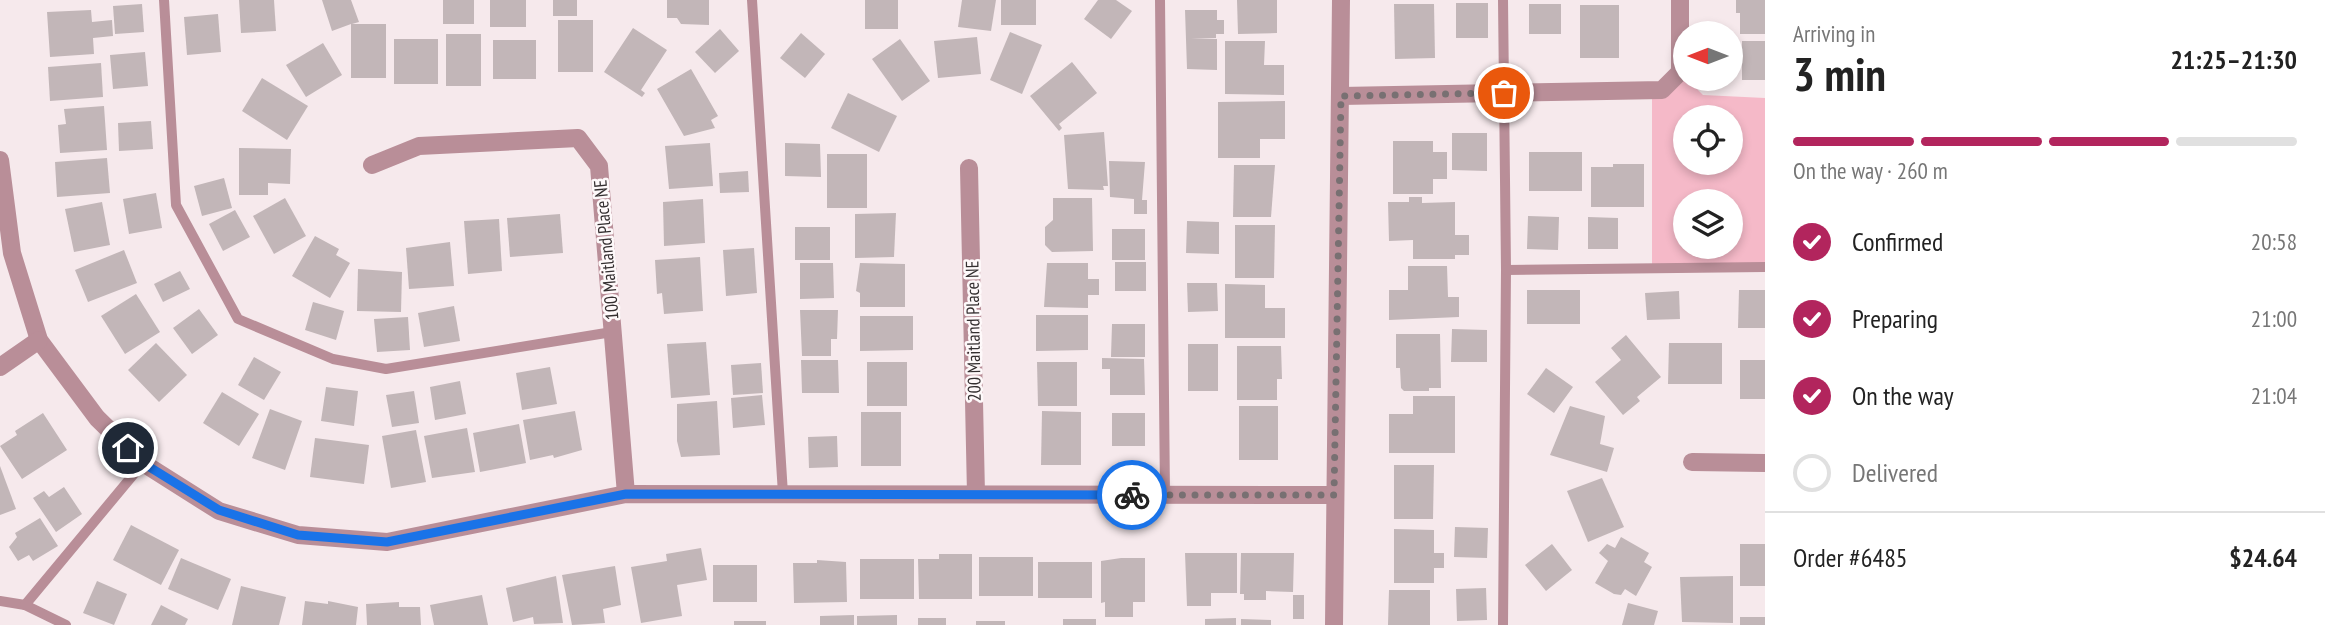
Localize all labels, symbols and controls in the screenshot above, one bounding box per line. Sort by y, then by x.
text: Arriving in [1793,19,1875,48]
north arrow [1673,21,1743,91]
map controls [1673,21,1743,259]
text: 21:25–21:30 [2170,43,2297,76]
text: 3 min [1793,44,1886,104]
pin [1474,63,1534,123]
icon: bag [1485,74,1523,112]
button: locate [1673,105,1743,175]
text: On the way · 260 m [1793,156,1948,185]
street label: 100 Maitland Place NE [588,179,624,321]
button: layers [1673,189,1743,259]
icon: check [1793,223,1831,261]
text: Confirmed [1852,225,1943,258]
text: 20:58 [2251,227,2297,256]
street label: 200 Maitland Place NE [960,260,986,402]
icon: check [1793,300,1831,338]
text: Preparing [1852,302,1938,335]
text: 21:00 [2251,304,2297,333]
icon: check [1793,377,1831,415]
text: On the way [1852,379,1954,412]
text: 21:04 [2251,381,2297,410]
pin [98,418,158,478]
icon: home [109,429,147,467]
text: Delivered [1852,456,1938,489]
courier [1097,460,1167,530]
icon: bike [1113,476,1151,514]
text: Order #6485 [1793,541,1908,574]
text: $24.64 [2229,541,2297,574]

